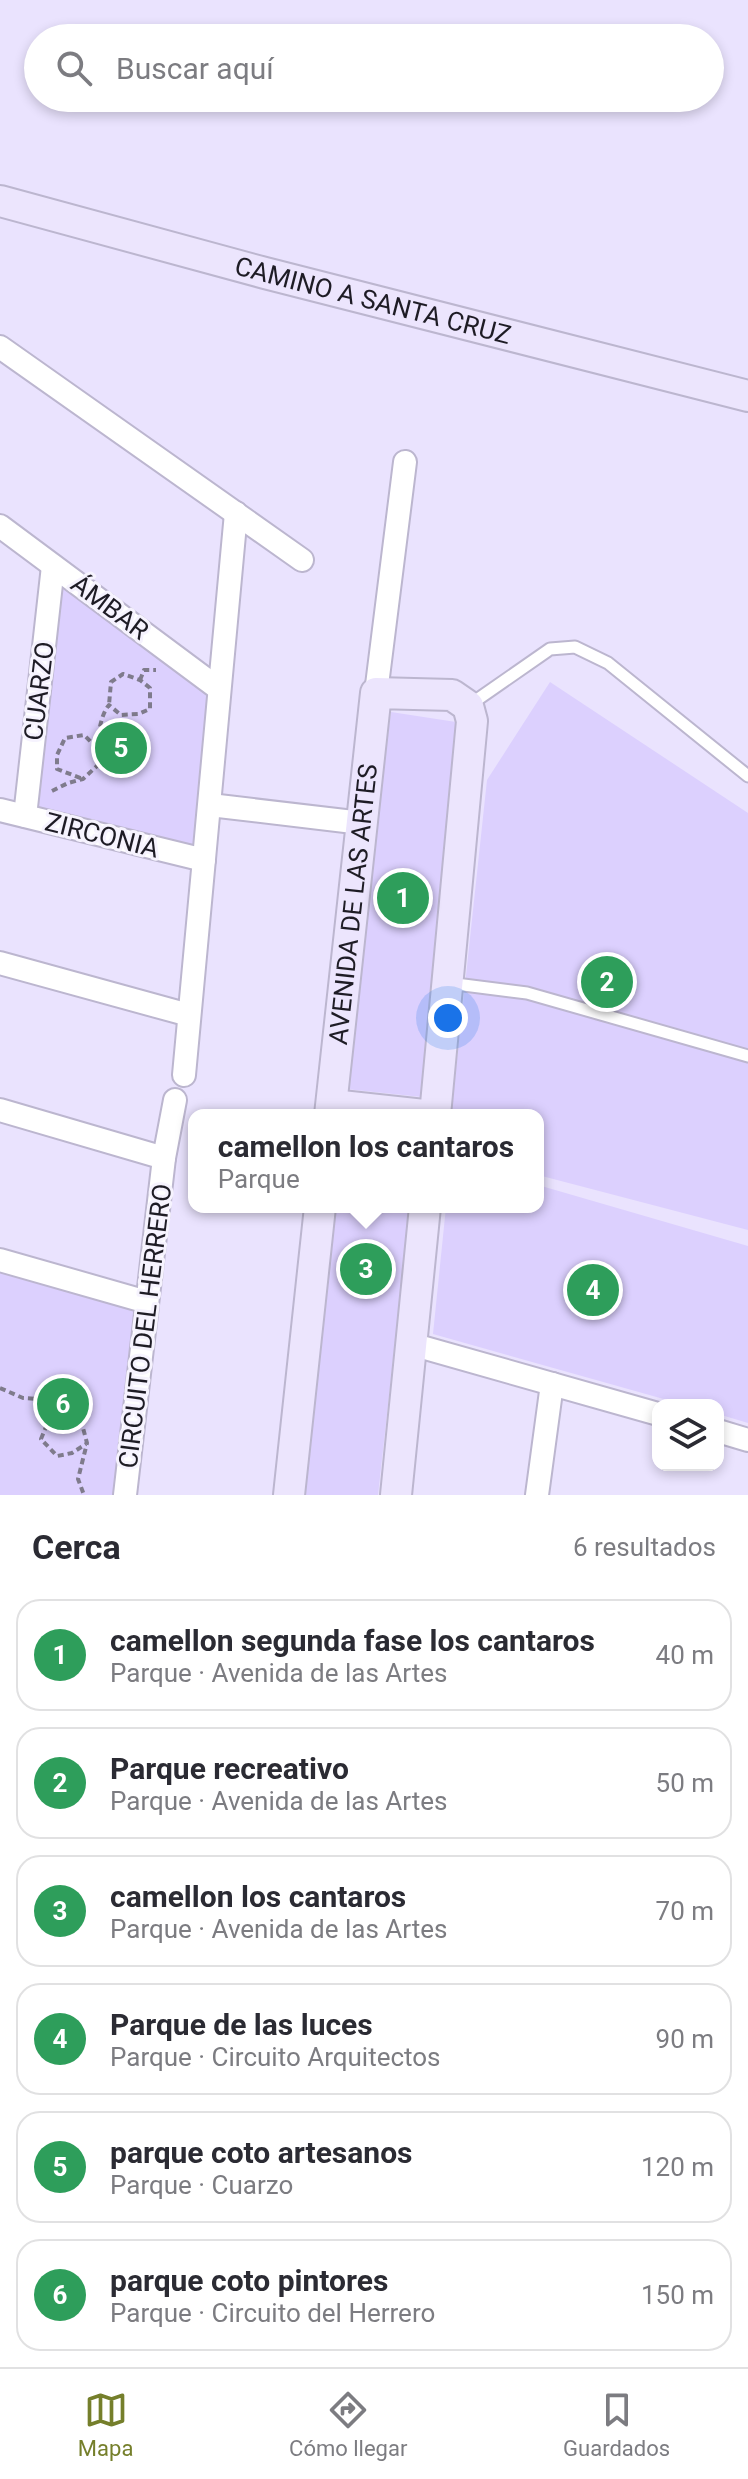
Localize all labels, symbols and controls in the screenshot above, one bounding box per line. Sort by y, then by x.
search box [24,24,724,112]
icon: search [52,46,96,90]
text: Buscar aquí [116,51,274,86]
street label: CAMINO A SANTA CRUZ [232,251,514,350]
street label: ÁMBAR [65,568,155,646]
street label: CUARZO [18,640,60,742]
pin: 5 [95,718,147,778]
street label: AVENIDA DE LAS ARTES [323,762,383,1046]
street label: ZIRCONIA [42,806,162,864]
pin: 1 [377,868,429,928]
pin: 2 [581,952,633,1012]
your location [428,998,468,1038]
popup [188,1109,544,1213]
text: camellon los cantaros [218,1129,514,1164]
text: Parque [218,1164,300,1194]
street label: CIRCUITO DEL HERRERO [113,1182,177,1470]
pin: 3 [340,1239,392,1299]
pin: 4 [567,1260,619,1320]
pin: 6 [37,1374,89,1434]
map controls [652,1399,724,1471]
button: layers [652,1399,724,1471]
text: Cerca [32,1527,121,1567]
text: 6 resultados [573,1532,716,1562]
text: camellon segunda fase los cantaros [110,1623,595,1658]
text: 1 [53,1640,67,1670]
text: 40 m [656,1640,714,1670]
text: Parque · Avenida de las Artes [110,1658,447,1688]
text: Parque recreativo [110,1751,349,1786]
text: 2 [53,1768,67,1798]
text: 50 m [656,1768,714,1798]
text: Parque · Avenida de las Artes [110,1786,447,1816]
text: camellon los cantaros [110,1879,406,1914]
text: 3 [53,1896,67,1926]
text: 70 m [656,1896,714,1926]
text: Parque · Avenida de las Artes [110,1914,447,1944]
text: Parque de las luces [110,2007,373,2042]
text: 4 [53,2024,67,2054]
text: 90 m [656,2024,714,2054]
text: Parque · Circuito Arquitectos [110,2042,441,2072]
text: parque coto artesanos [110,2135,412,2170]
text: 5 [53,2152,67,2182]
text: 120 m [641,2152,714,2182]
text: Parque · Cuarzo [110,2170,293,2200]
text: parque coto pintores [110,2263,388,2298]
text: 6 [53,2280,67,2310]
text: 150 m [641,2280,714,2310]
text: Parque · Circuito del Herrero [110,2298,435,2328]
tab: Mapa [78,2388,133,2461]
tab: Cómo llegar [289,2388,407,2461]
tab: Guardados [563,2388,670,2461]

